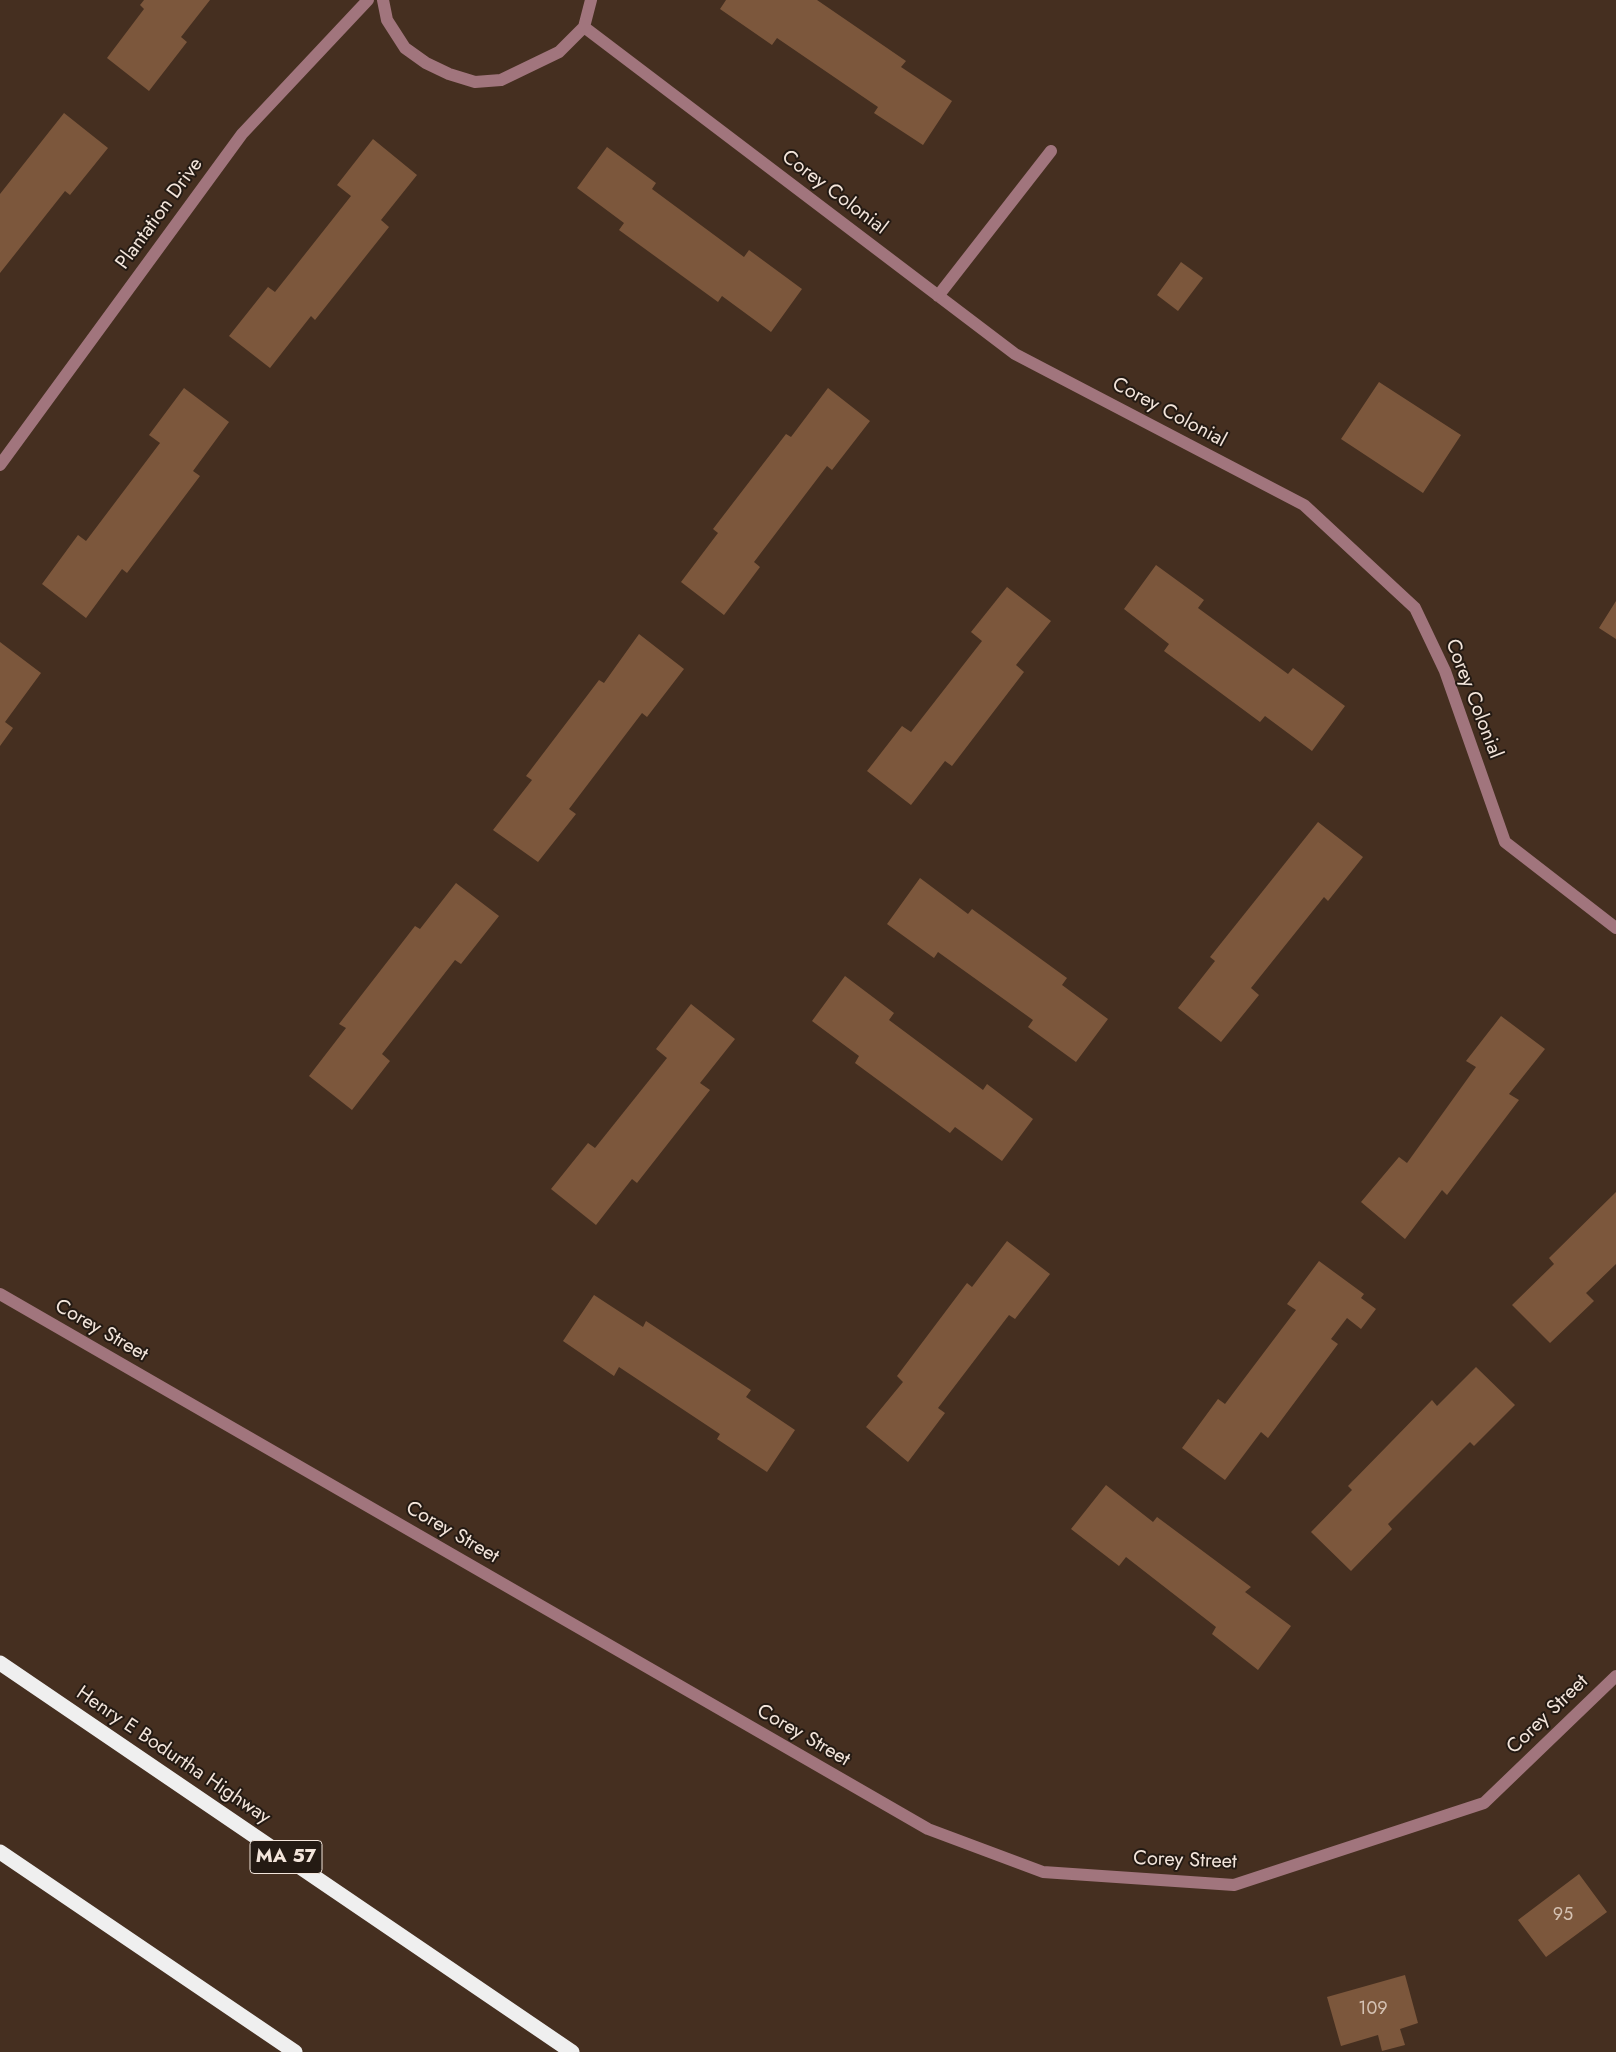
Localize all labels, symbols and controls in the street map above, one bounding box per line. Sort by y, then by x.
street label: Corey Colonial [776,145,892,241]
street label: Plantation Drive [112,154,208,274]
street label: Corey Colonial [1108,373,1230,453]
street label: Corey Colonial [1439,636,1507,762]
street label: Corey Street [50,1295,152,1367]
street label: Corey Street [401,1497,503,1569]
street label: Corey Street [1502,1670,1594,1760]
street label: Henry E Bodurtha Highway [71,1682,275,1830]
street label: Corey Street [752,1700,854,1772]
road number: MA 57 [250,1840,322,1874]
street label: Corey Street [1133,1847,1237,1875]
house number: 95 [1553,1905,1573,1927]
house number: 109 [1358,1999,1388,2021]

